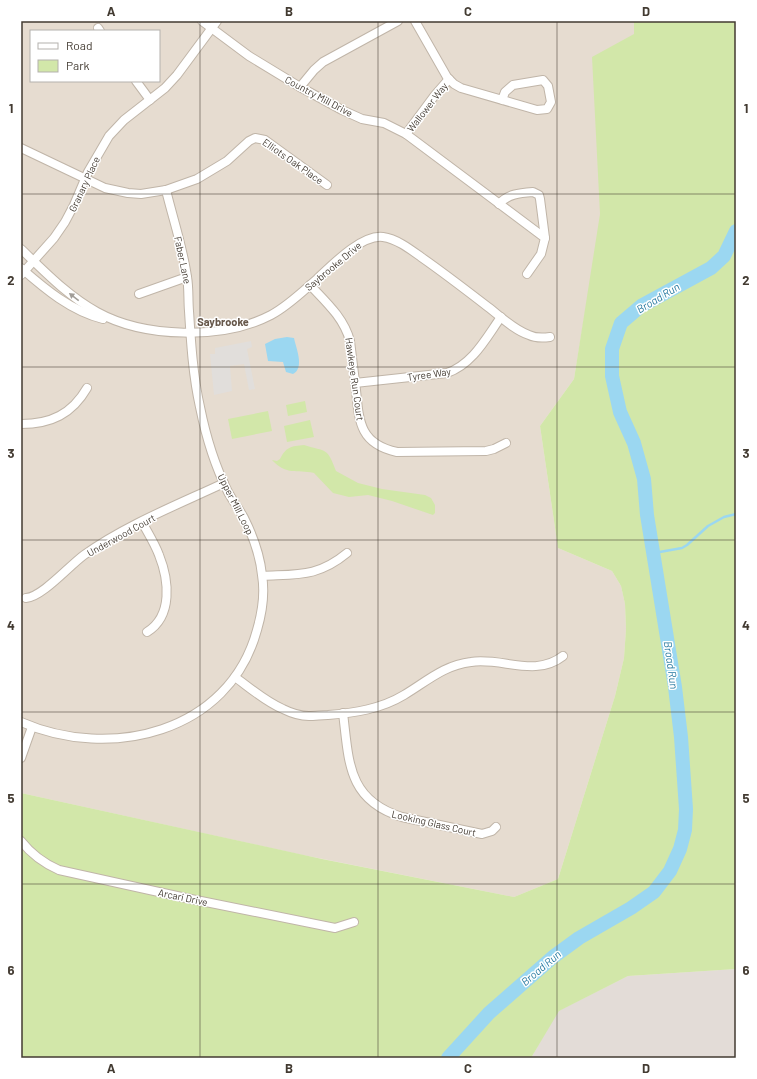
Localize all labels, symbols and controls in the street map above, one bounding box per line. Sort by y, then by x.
text: A [107,3,116,19]
text: B [285,3,293,19]
text: C [464,3,472,19]
text: D [642,3,650,19]
legend [30,30,160,82]
text: Road [66,38,93,52]
text: Park [66,58,90,72]
street label: Country Mill Drive [283,73,355,119]
street label: Wallower Way [404,80,450,134]
text: 1 [9,100,13,116]
text: 1 [744,100,748,116]
street label: Elliots Oak Place [260,136,326,186]
street label: Granary Place [66,154,102,214]
street label: Faber Lane [172,235,194,285]
street label: Saybrooke Drive [302,239,364,293]
text: 2 [7,272,15,288]
text: 2 [742,272,750,288]
water label: Broad Run [634,279,682,316]
one-way arrow [68,293,79,301]
district label: Saybrooke [197,315,249,328]
street label: Hawkeye Run Court [343,337,367,422]
street label: Tyree Way [406,365,452,383]
text: 3 [7,445,15,461]
text: 3 [742,445,750,461]
street label: Upper Mill Loop [215,472,257,536]
street label: Underwood Court [85,511,158,559]
text: 4 [7,617,15,633]
text: 4 [742,617,750,633]
water label: Broad Run [662,640,681,690]
text: 5 [7,790,15,806]
text: 5 [742,790,750,806]
street label: Looking Glass Court [391,807,478,839]
street label: Arcari Drive [157,886,209,908]
water label: Broad Run [518,947,563,988]
text: 6 [8,962,15,978]
text: 6 [743,962,750,978]
text: A [107,1060,116,1076]
text: B [285,1060,293,1076]
text: C [464,1060,472,1076]
text: D [642,1060,650,1076]

